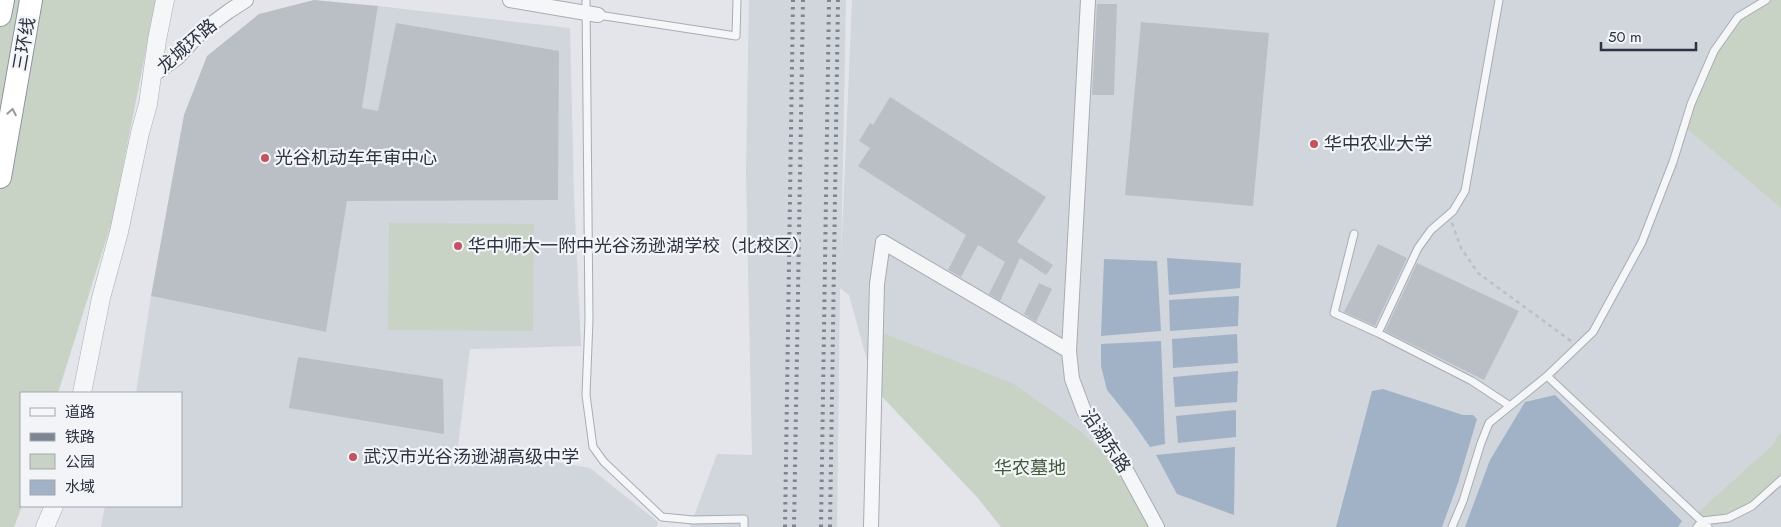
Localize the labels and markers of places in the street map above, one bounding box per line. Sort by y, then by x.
place label: 华中农业大学 [1324,131,1432,157]
marker: 华中农业大学 [1308,138,1320,150]
place label: 光谷机动车年审中心 [275,145,437,171]
marker: 光谷机动车年审中心 [259,152,271,164]
place label: 华中师大一附中光谷汤逊湖学校（北校区） [468,233,810,259]
marker: 华中师大一附中光谷汤逊湖学校（北校区） [452,240,464,252]
place label: 武汉市光谷汤逊湖高级中学 [363,444,579,470]
marker: 武汉市光谷汤逊湖高级中学 [347,451,359,463]

